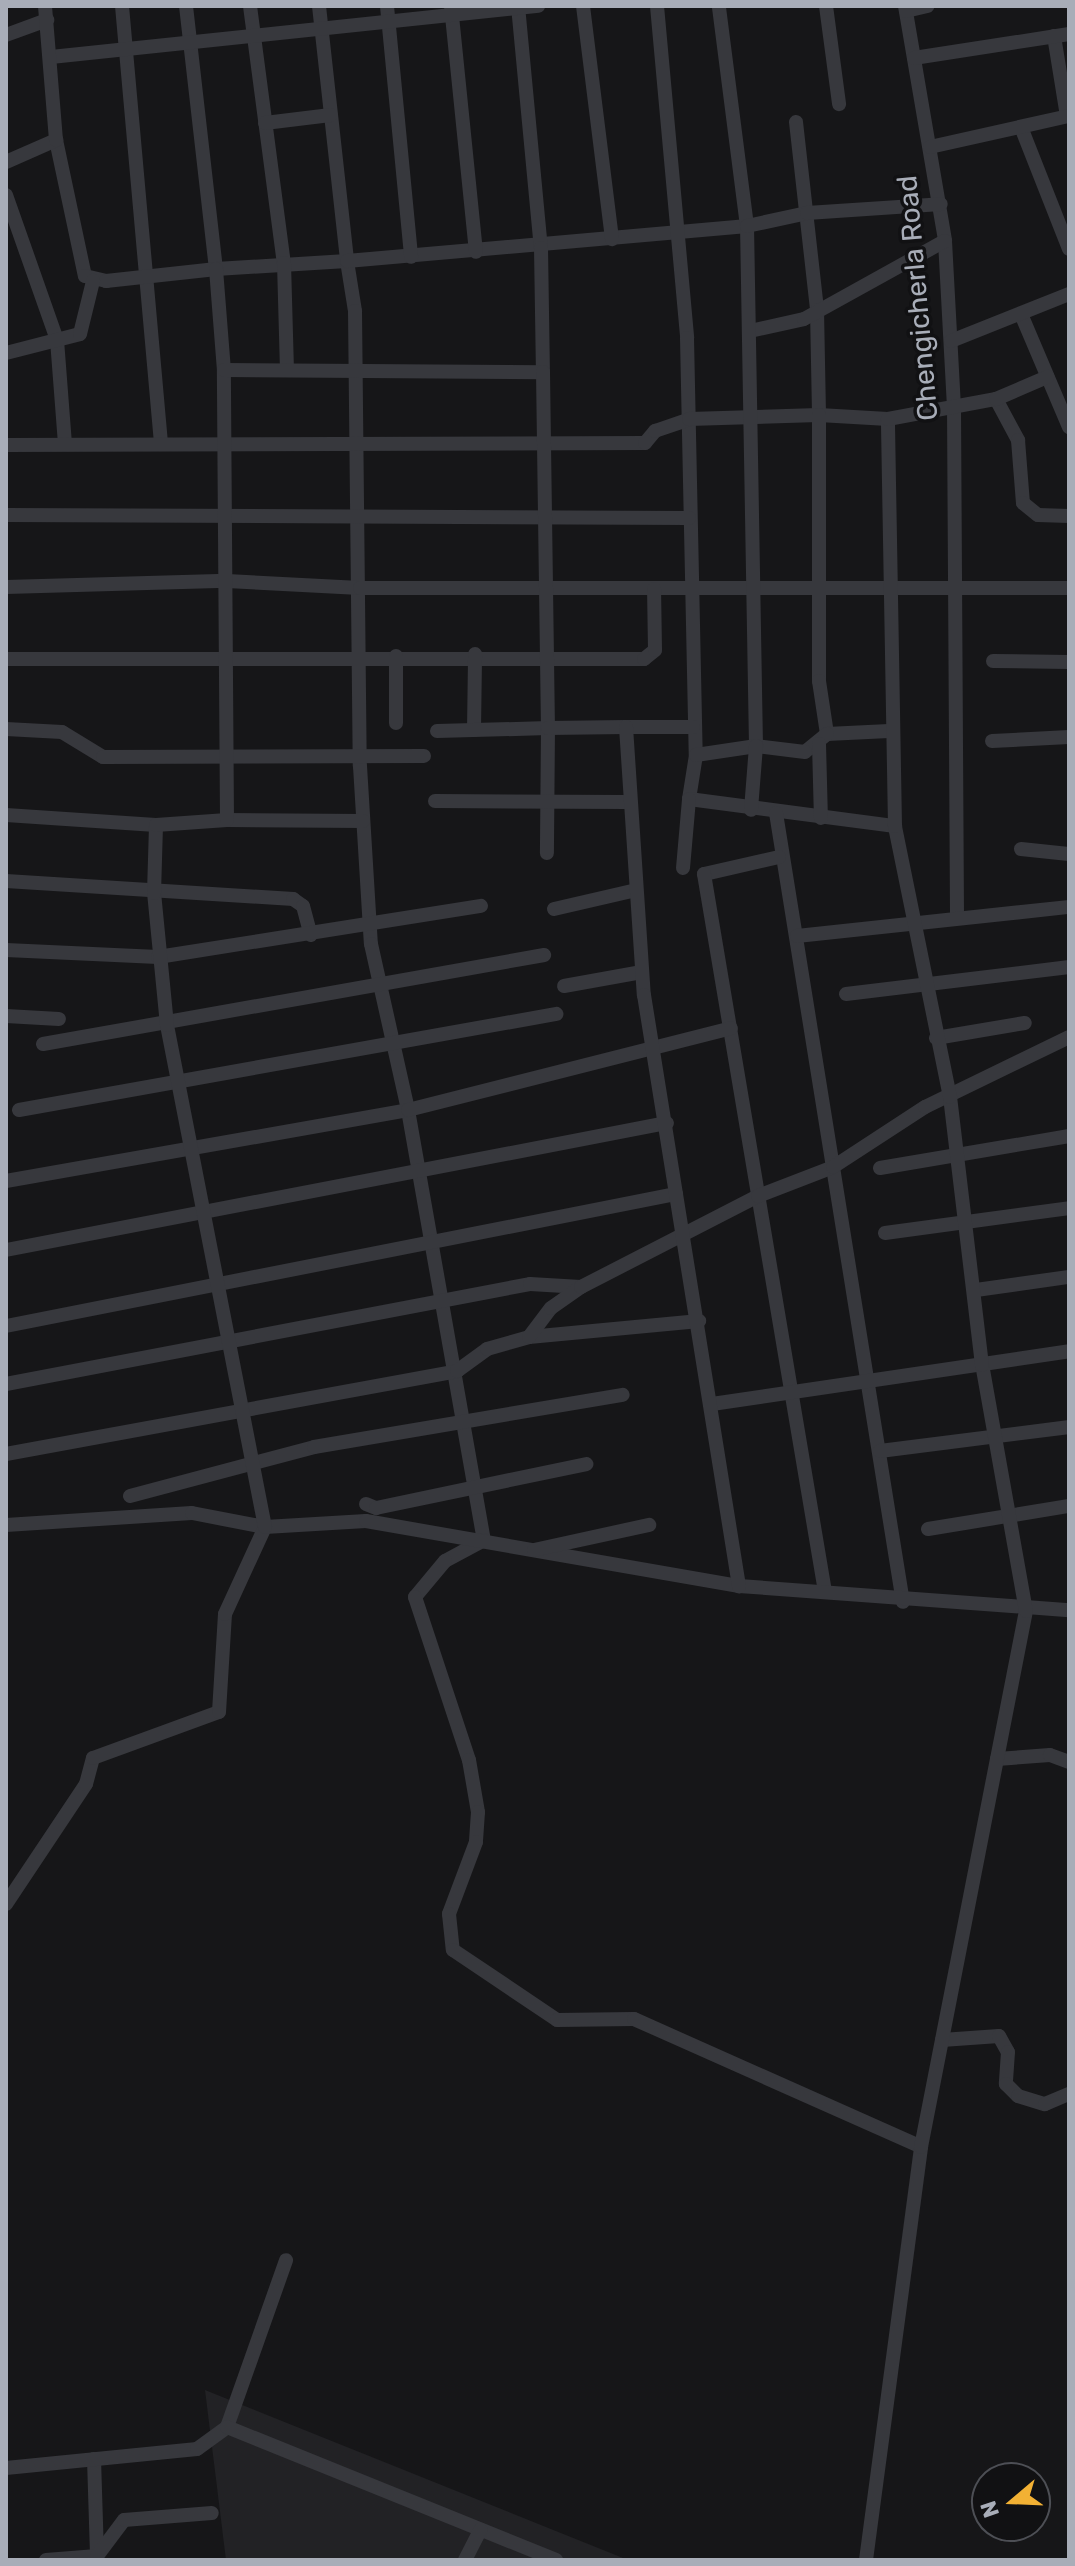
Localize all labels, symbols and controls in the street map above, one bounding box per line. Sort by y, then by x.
street label: Chengicherla Road [891,174,945,422]
north arrow [971,2462,1051,2542]
text: N [974,2497,1005,2521]

